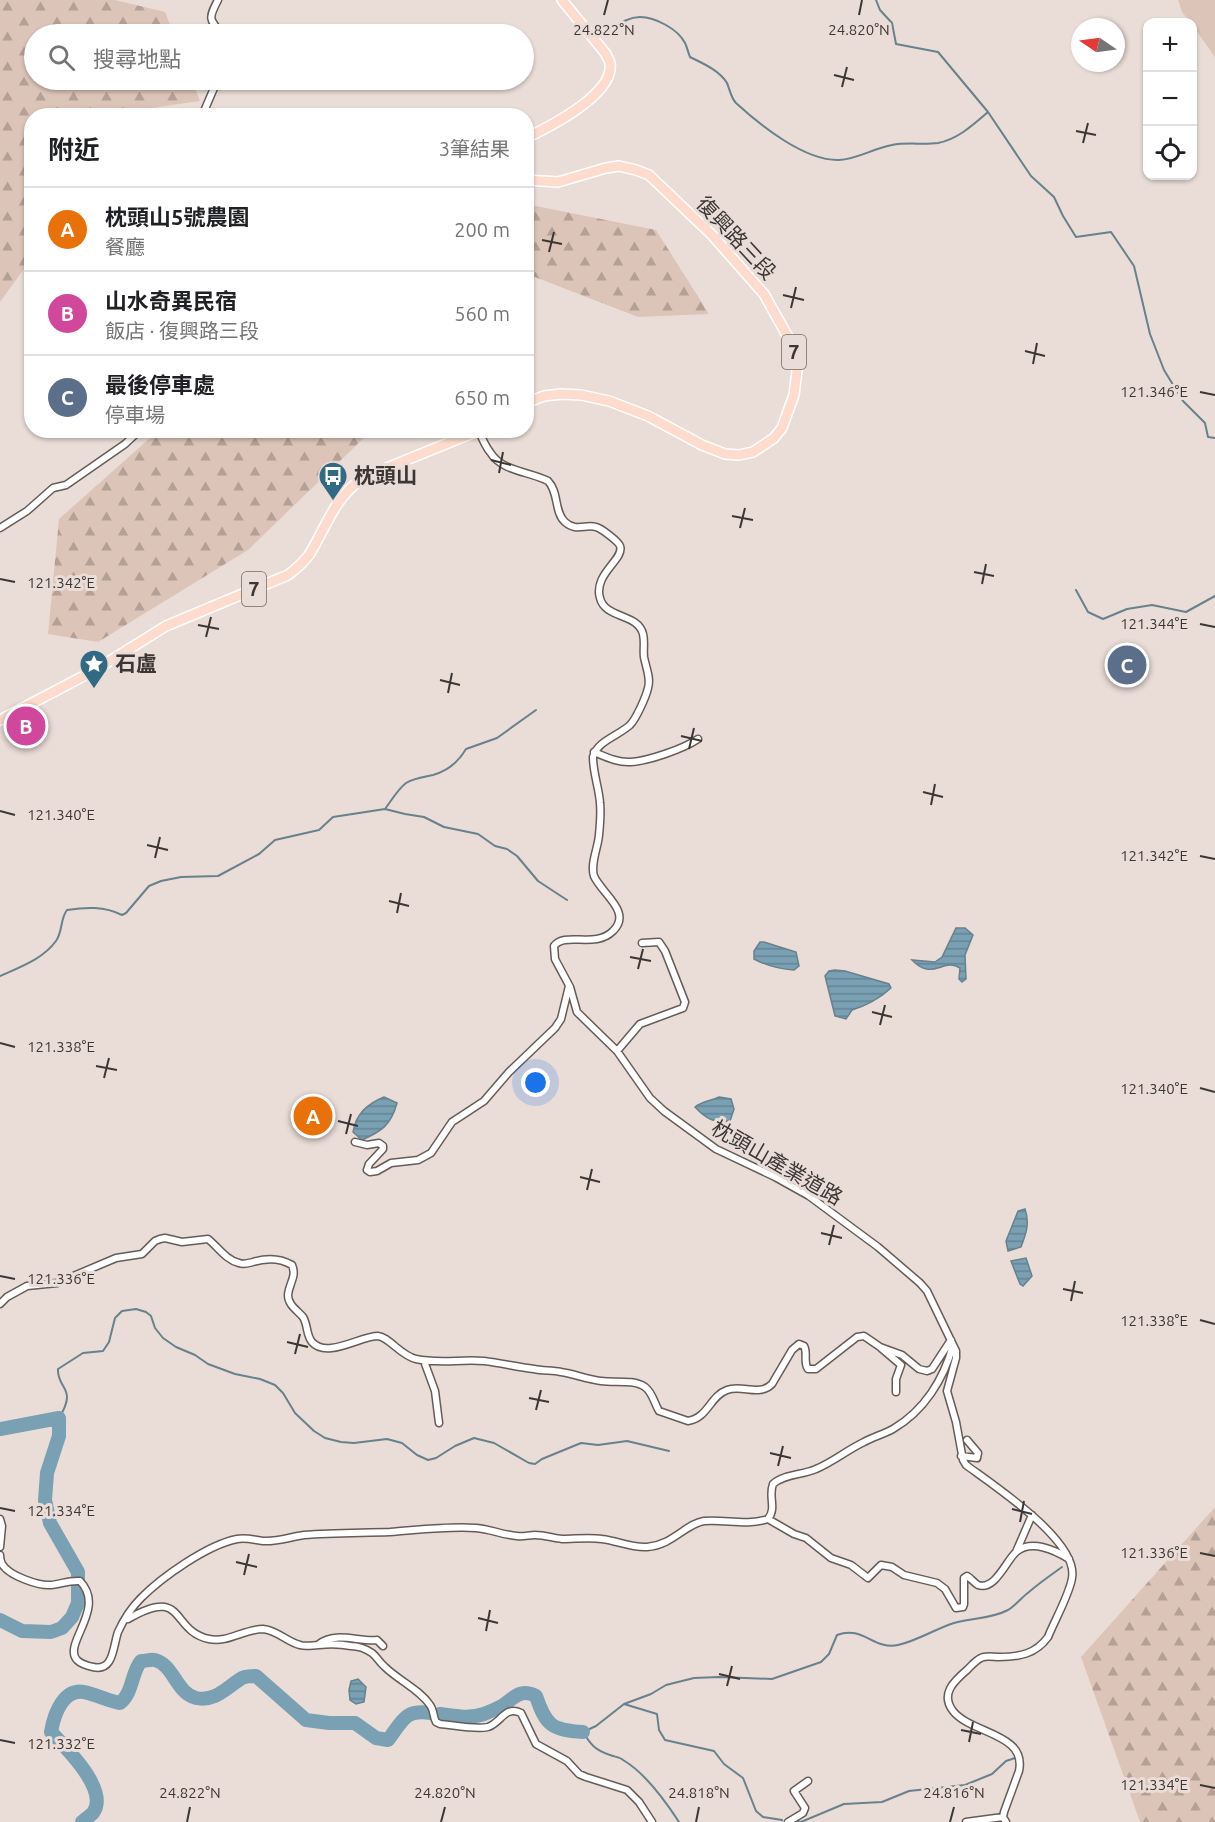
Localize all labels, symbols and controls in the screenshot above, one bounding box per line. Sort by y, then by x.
north arrow [1071,18,1125,72]
map controls [1143,18,1197,180]
button: + [1143,18,1197,72]
text: 24.822°N [573,21,635,38]
text: 24.820°N [828,21,890,38]
search box [24,24,534,90]
icon: search [45,41,78,74]
text: 搜尋地點 [93,46,181,71]
button: − [1143,72,1197,126]
button: locate [1143,126,1197,180]
text: 附近 [48,135,100,164]
text: 3筆結果 [439,137,510,160]
street label: 復興路三段 [692,191,781,284]
text: 枕頭山5號農園 [105,204,249,229]
text: A [60,218,75,241]
text: 200 m [454,218,510,241]
text: 餐廳 [105,235,145,258]
text: 山水奇異民宿 [105,288,237,313]
text: B [61,302,74,325]
text: 560 m [454,302,510,325]
text: 飯店 · 復興路三段 [105,319,259,342]
road number: 7 [782,335,806,369]
text: 最後停車處 [105,372,215,397]
text: 121.346°E [1120,383,1188,400]
text: C [61,386,74,409]
text: 650 m [454,386,510,409]
text: 停車場 [105,403,165,426]
bus stop icon: 枕頭山 [317,460,349,502]
place label: 枕頭山 [354,463,417,487]
road number: 7 [242,572,266,606]
text: 121.342°E [27,574,95,591]
text: 121.344°E [1120,615,1188,632]
pin: C [1108,642,1146,688]
place icon: 石盧 [78,648,110,690]
place label: 石盧 [115,651,157,675]
pin: B [6,704,46,748]
text: 121.340°E [27,806,95,823]
text: 121.342°E [1120,847,1188,864]
text: 121.338°E [27,1038,95,1055]
your location [521,1068,550,1097]
text: 121.340°E [1120,1080,1188,1097]
pin: A [294,1094,332,1138]
street label: 枕頭山產業道路 [708,1115,847,1209]
text: 121.336°E [27,1270,95,1287]
text: 121.338°E [1120,1312,1188,1329]
text: 121.334°E [27,1502,95,1519]
text: 121.336°E [1120,1544,1188,1561]
text: 121.332°E [27,1735,95,1752]
text: 121.334°E [1120,1776,1188,1793]
text: 24.822°N [159,1784,221,1801]
text: 24.820°N [414,1784,476,1801]
text: 24.818°N [668,1784,730,1801]
text: 24.816°N [923,1784,985,1801]

